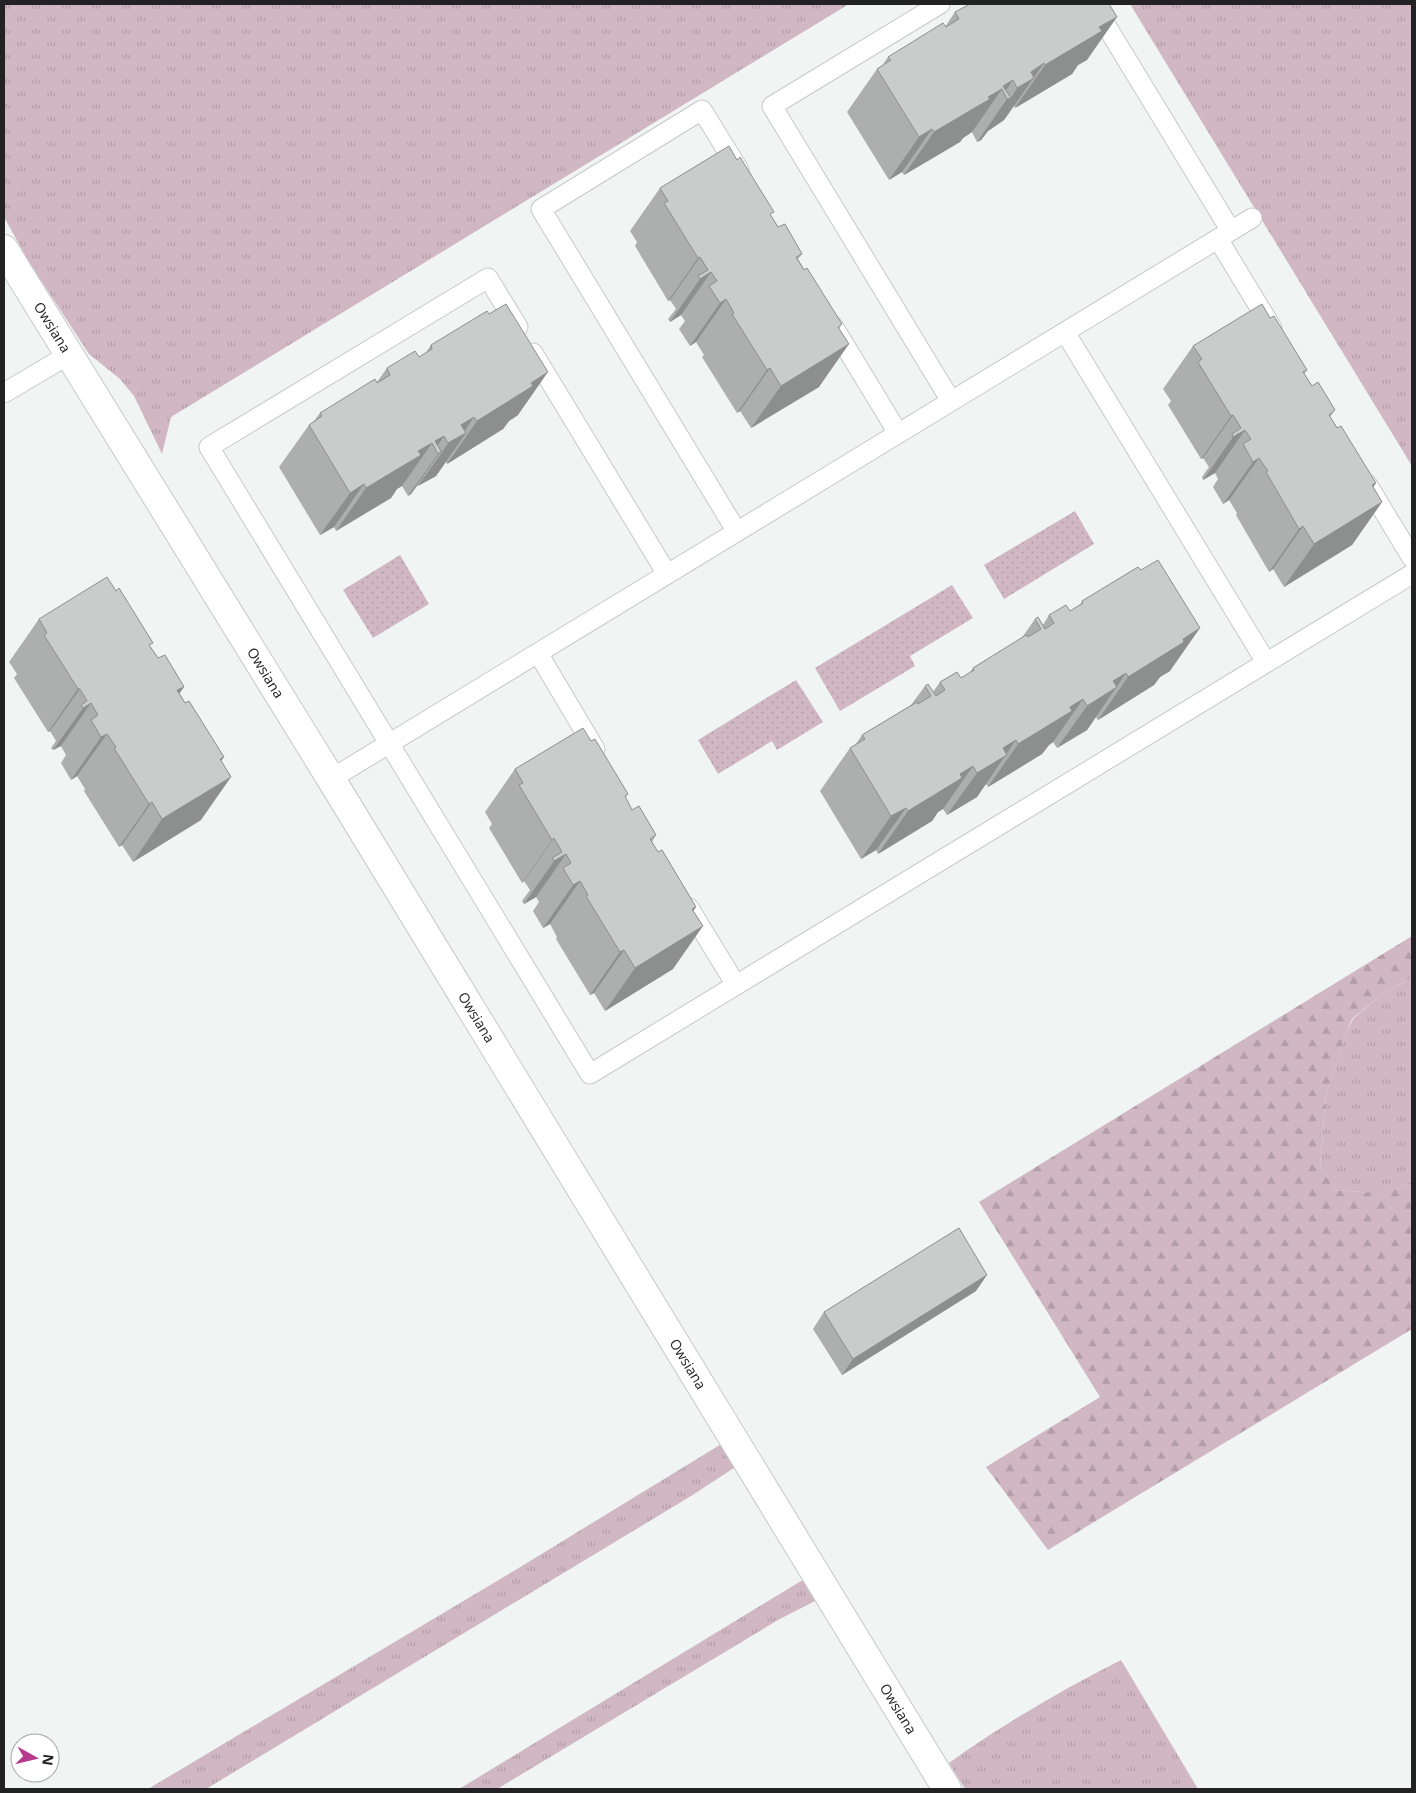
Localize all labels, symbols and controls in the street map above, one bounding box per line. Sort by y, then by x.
street label: Owsiana [30,298,76,356]
street label: Owsiana [243,644,289,701]
street label: Owsiana [454,988,500,1046]
street label: Owsiana [666,1335,711,1393]
street label: Owsiana [876,1680,921,1738]
north arrow [10,1733,60,1783]
text: N [38,1753,59,1767]

